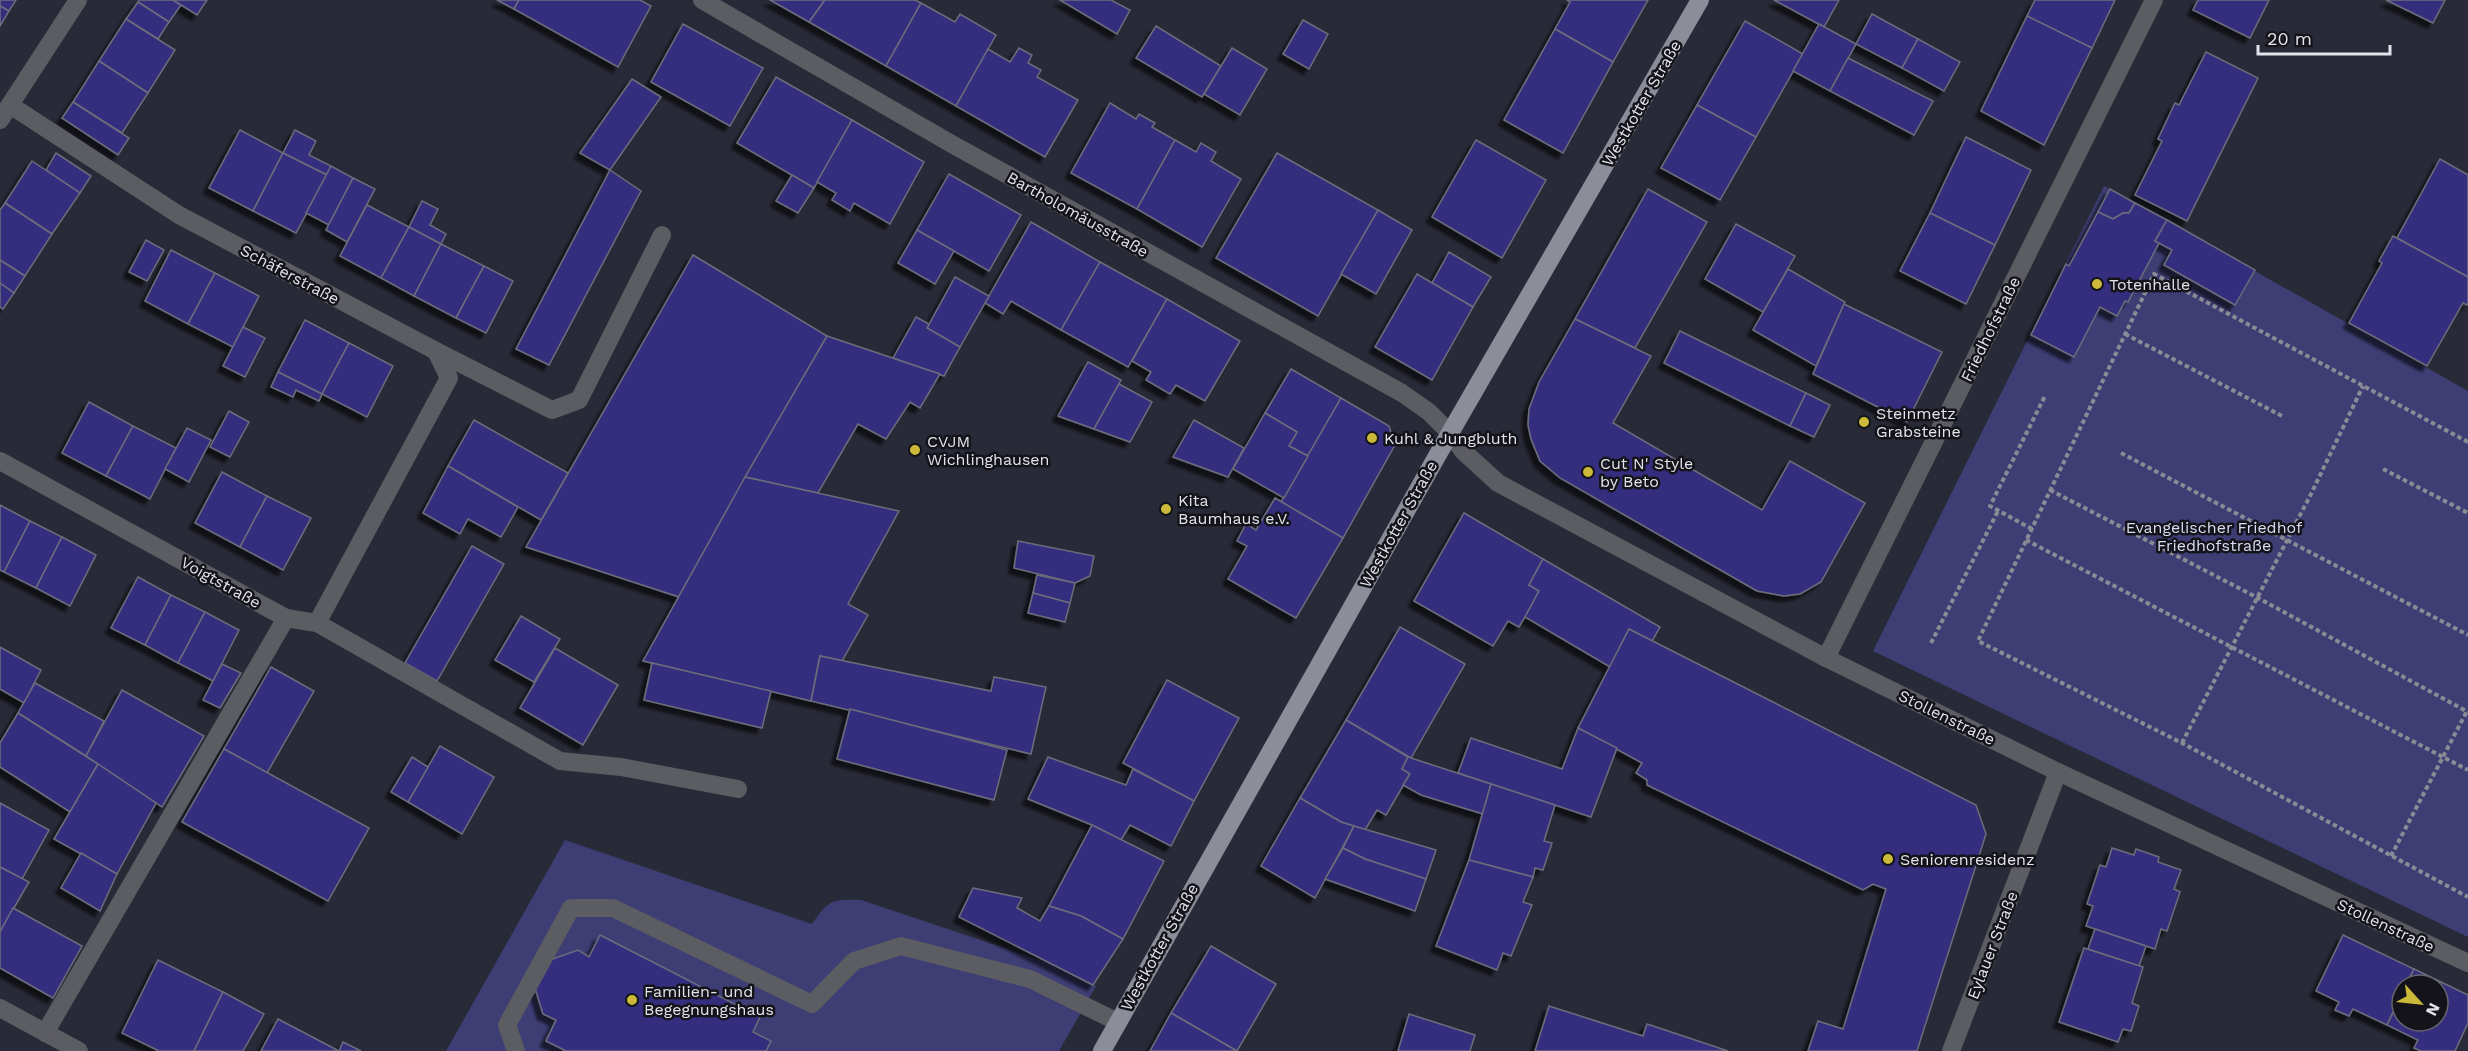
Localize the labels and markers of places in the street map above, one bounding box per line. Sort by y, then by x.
place label: Totenhalle [2109,275,2190,294]
marker: Totenhalle [2090,277,2104,291]
place label: Steinmetz Grabsteine [1876,404,1961,441]
marker: Steinmetz Grabsteine [1857,415,1871,429]
place label: Kuhl & Jungbluth [1384,429,1517,448]
marker: Kuhl & Jungbluth [1365,431,1379,445]
place label: CVJM Wichlinghausen [927,432,1049,469]
marker: CVJM Wichlinghausen [908,443,922,457]
place label: Cut N' Style by Beto [1600,454,1693,491]
marker: Cut N' Style by Beto [1581,465,1595,479]
place label: Kita Baumhaus e.V. [1178,491,1290,528]
marker: Kita Baumhaus e.V. [1159,502,1173,516]
place label: Seniorenresidenz [1900,850,2035,869]
marker: Seniorenresidenz [1881,852,1895,866]
place label: Familien- und Begegnungshaus [644,982,774,1019]
marker: Familien- und Begegnungshaus [625,993,639,1007]

